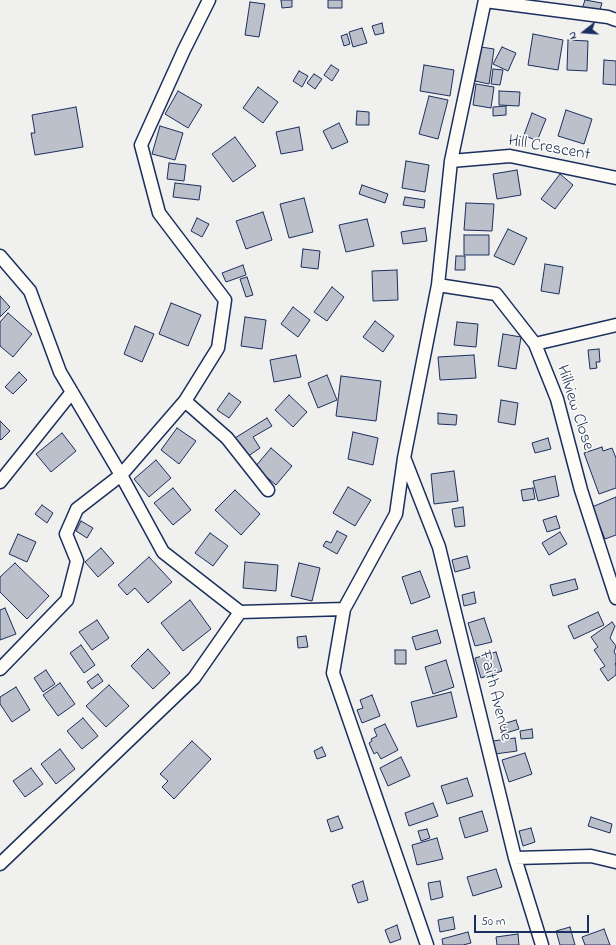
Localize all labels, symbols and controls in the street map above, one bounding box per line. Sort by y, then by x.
north arrow [564,12,604,52]
text: N [564,30,581,41]
street label: Hill Crescent [506,132,592,166]
street label: Hillview Close [551,363,597,453]
street label: Faith Avenue [473,649,515,743]
scale bar [476,907,591,933]
text: 50 m [481,913,505,931]

